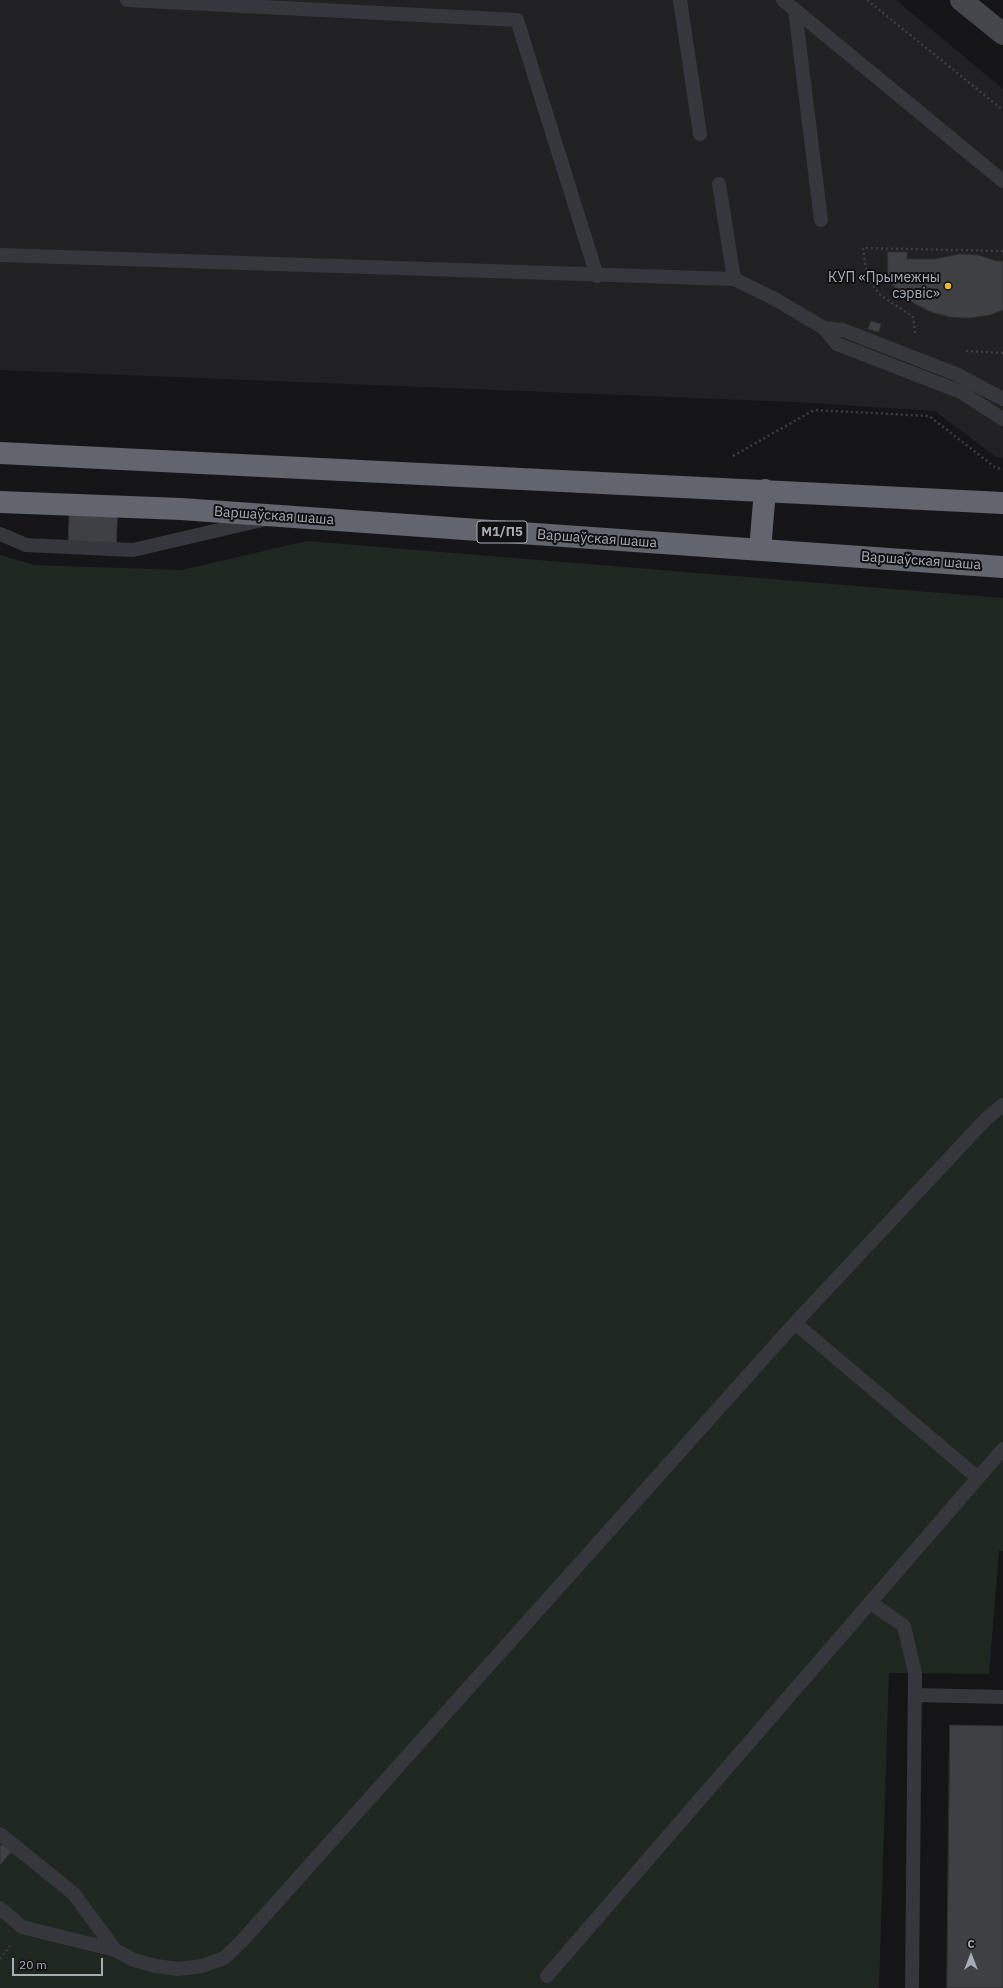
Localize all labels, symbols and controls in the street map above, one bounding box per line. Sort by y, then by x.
place label: КУП «Прымежны сэрвіс» [828,270,940,302]
marker: КУП «Прымежны сэрвіс» [943,281,953,291]
street label: Варшаўская шаша [213,503,335,529]
road number: М1/П5 [477,521,527,543]
street label: Варшаўская шаша [536,526,658,552]
street label: Варшаўская шаша [860,548,982,574]
north arrow [951,1936,991,1976]
text: С [967,1937,975,1951]
scale bar [14,1950,105,1976]
text: 20 m [19,1957,47,1972]

